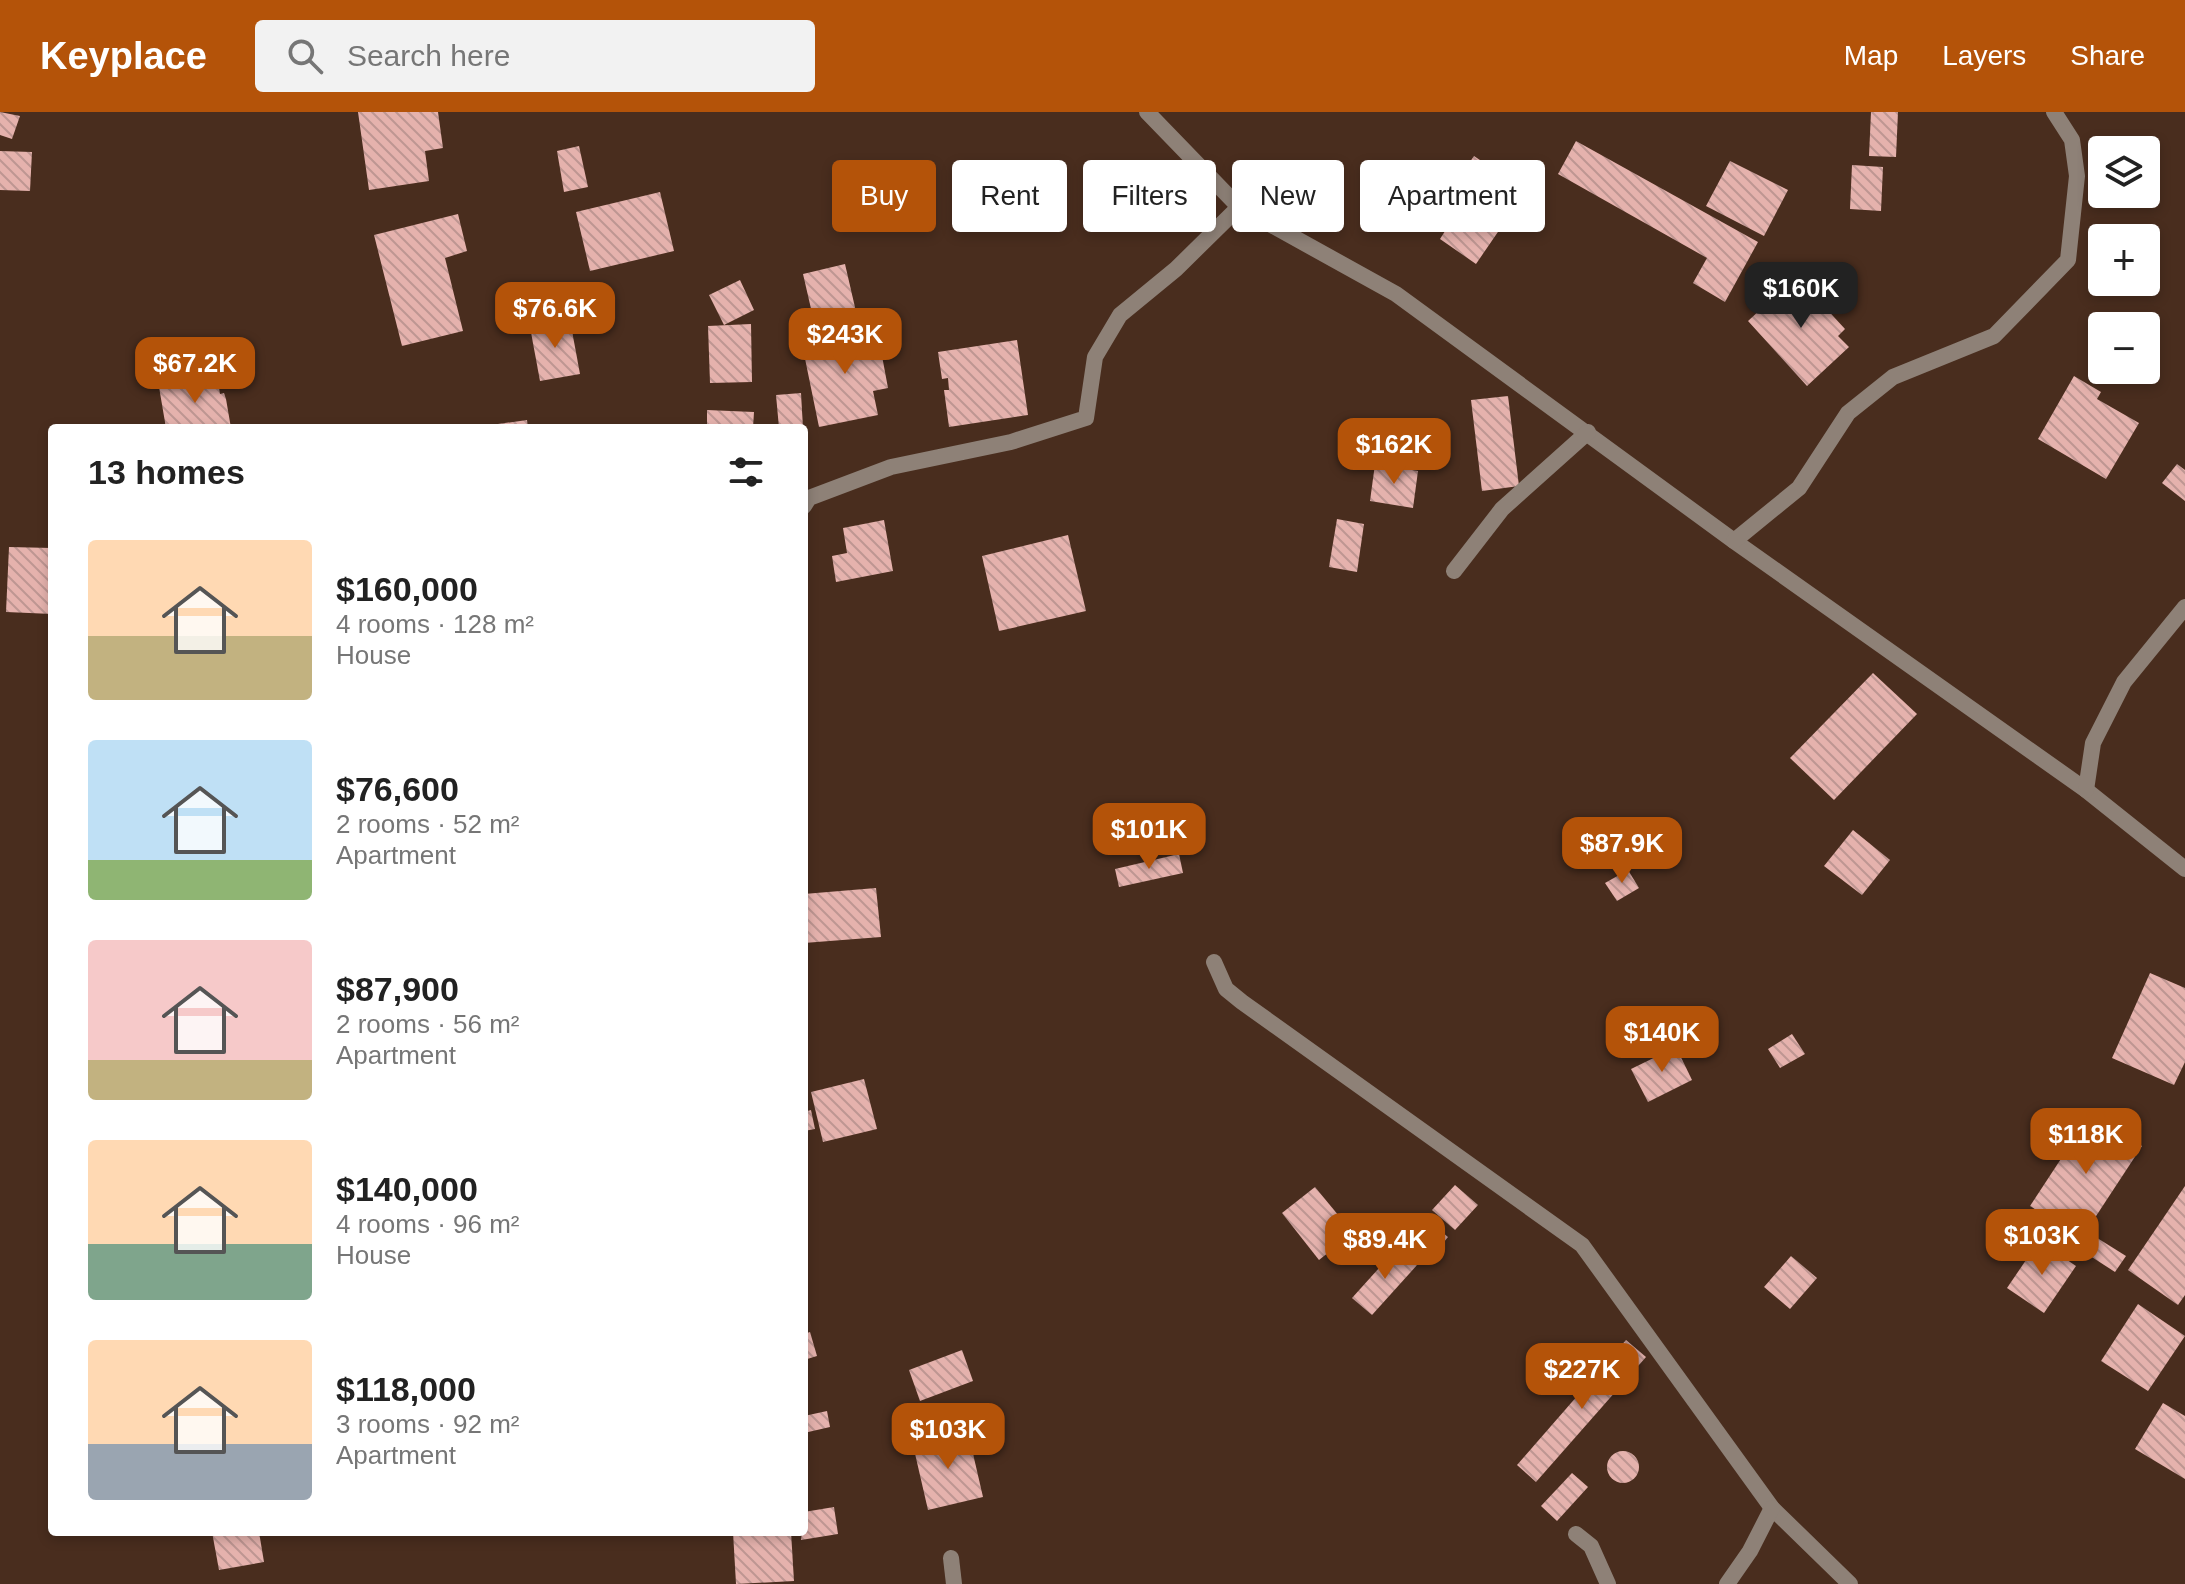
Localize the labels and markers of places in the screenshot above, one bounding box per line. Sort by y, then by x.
pin: $160K [1745,262,1857,330]
pin: $76.6K [490,282,620,350]
pin: $243K [789,308,901,376]
pin: $67.2K [130,337,260,405]
pin: $162K [1338,418,1450,486]
pin: $101K [1093,803,1205,871]
pin: $87.9K [1557,817,1687,885]
pin: $140K [1606,1006,1718,1074]
pin: $118K [2030,1108,2142,1176]
pin: $103K [1986,1209,2098,1277]
pin: $89.4K [1320,1213,1450,1281]
pin: $227K [1526,1343,1638,1411]
pin: $103K [892,1403,1004,1471]

